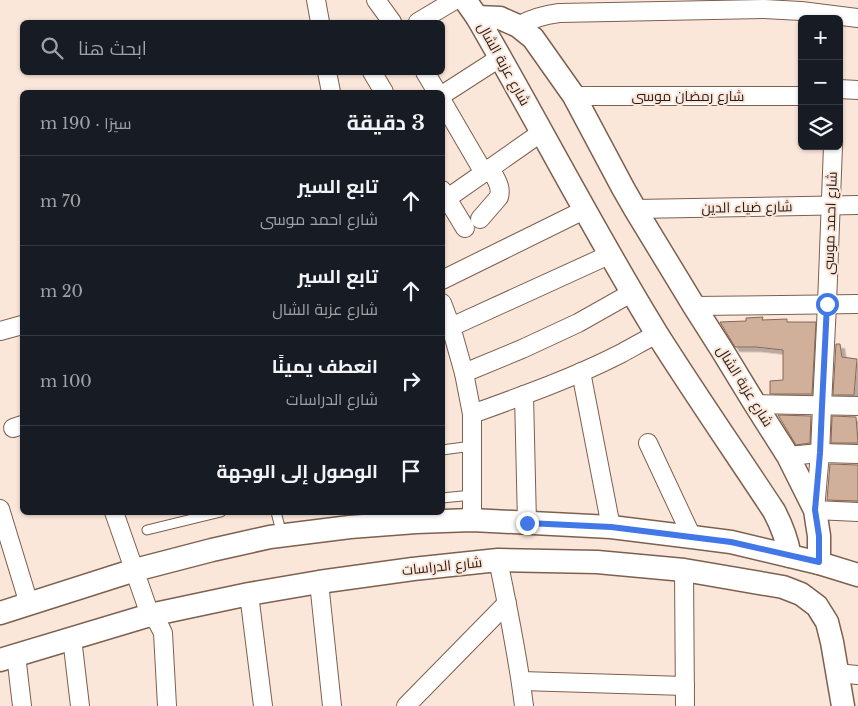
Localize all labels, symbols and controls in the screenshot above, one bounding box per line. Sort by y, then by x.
map controls [798,15,843,150]
button: + [798,15,843,60]
street label: شارع عزبة الشال [474,19,534,109]
search box [20,20,445,75]
icon: search [38,34,66,62]
text: ابحث هنا [78,37,147,60]
button: − [798,60,843,105]
street label: شارع رمضان موسى [632,87,744,105]
button: layers [798,105,843,150]
text: 3 دقيقة [347,110,425,136]
text: سيرًا · 190 m [40,113,131,133]
street label: شارع احمد موسى [819,171,841,275]
text: تابع السير [297,175,378,198]
icon: ahead [397,187,425,215]
text: 70 m [40,191,81,211]
street label: شارع ضياء الدين [701,197,793,217]
text: شارع احمد موسى [260,209,378,229]
text: تابع السير [297,265,378,288]
icon: ahead [397,277,425,305]
text: 20 m [40,281,83,301]
route start [816,293,839,316]
text: شارع عزبة الشال [272,299,378,319]
street label: شارع عزبة الشال [713,342,777,430]
text: انعطف يمينًا [272,355,378,378]
icon: right [397,367,425,395]
text: 100 m [40,371,92,391]
text: شارع الدراسات [286,389,378,409]
icon: arrive [397,457,425,485]
text: الوصول إلى الوجهة [217,460,378,483]
route end [516,512,539,535]
street label: شارع الدراسات [401,553,483,579]

